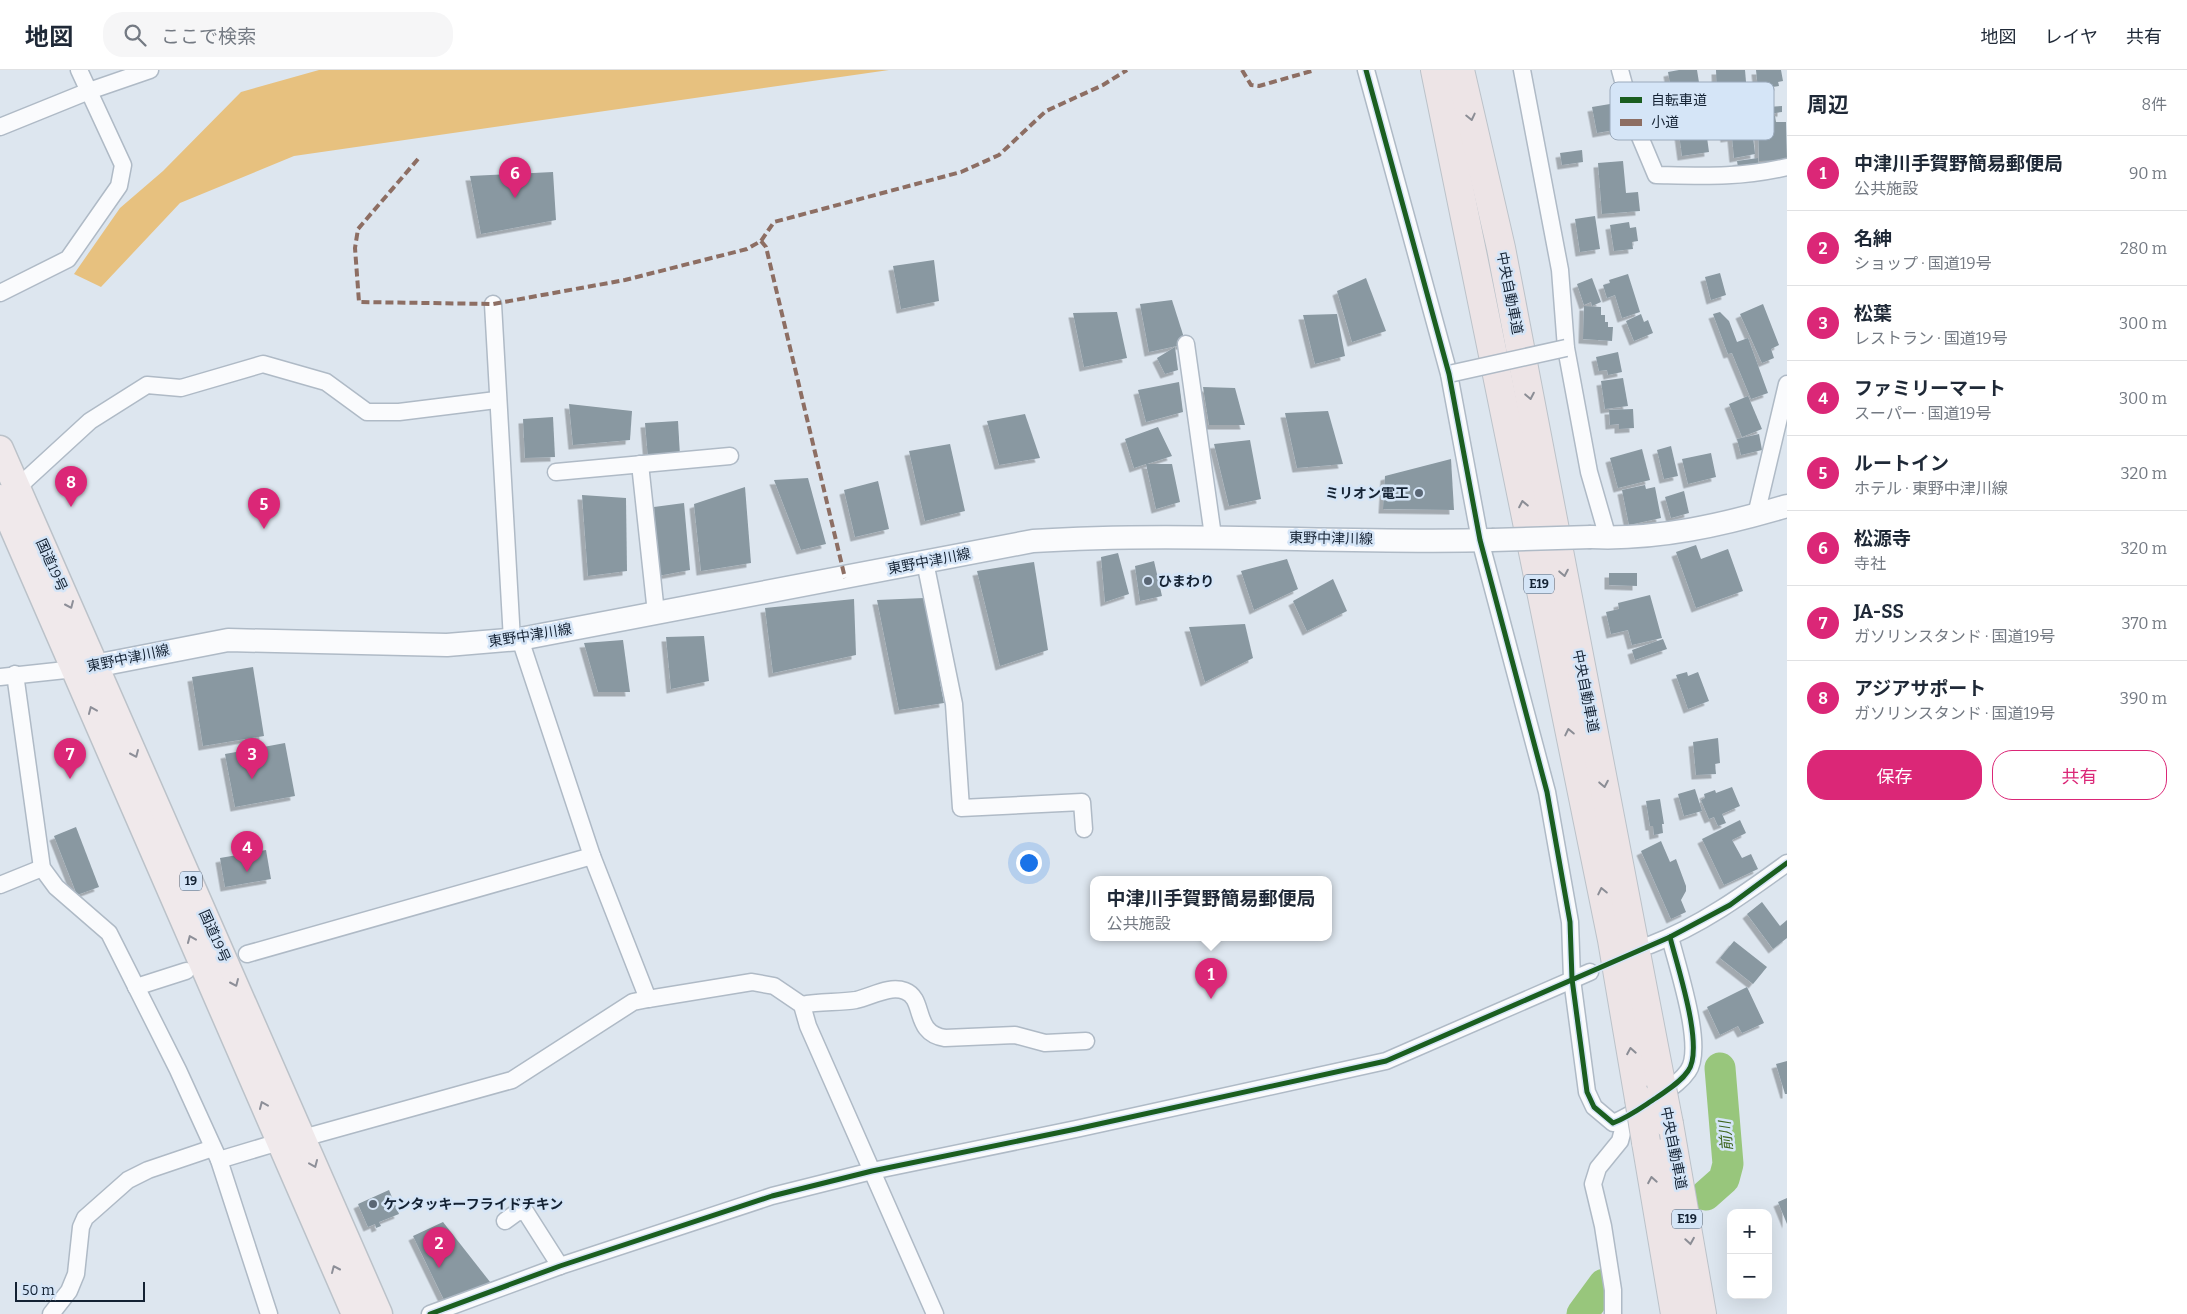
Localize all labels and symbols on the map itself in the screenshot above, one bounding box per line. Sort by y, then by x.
legend [1610,82,1774,140]
text: 自転車道 [1651,92,1707,109]
one-way arrow [1465,113,1476,122]
text: 小道 [1651,114,1679,131]
pin: 6 [499,157,531,198]
street label: 中央自動車道 [1493,250,1526,336]
one-way arrow [1524,392,1535,401]
pin: 8 [55,466,87,507]
place label: ミリオン電工 [1325,485,1409,502]
marker: ミリオン電工 [1413,487,1425,499]
pin: 5 [248,488,280,529]
one-way arrow [1518,500,1529,509]
street label: 東野中津川線 [1289,529,1373,548]
street label: 国道19号 [32,536,71,594]
street label: 東野中津川線 [886,545,972,578]
one-way arrow [1558,569,1568,577]
place label: ひまわり [1158,573,1214,590]
road number: E19 [1524,574,1554,594]
marker: ひまわり [1142,575,1154,587]
one-way arrow [63,600,74,609]
street label: 東野中津川線 [487,621,573,650]
street label: 東野中津川線 [85,641,171,676]
street label: 中央自動車道 [1569,648,1602,734]
one-way arrow [88,706,99,715]
one-way arrow [1565,728,1575,736]
pin: 7 [54,738,86,779]
pin: 3 [236,738,268,779]
one-way arrow [129,749,140,758]
one-way arrow [1598,780,1609,789]
pin: 4 [231,831,263,872]
your location [1016,850,1042,876]
road number: 19 [180,871,202,890]
one-way arrow [1597,887,1608,896]
street label: 国道19号 [195,907,234,965]
one-way arrow [187,935,198,944]
pin: 1 [1195,958,1227,999]
one-way arrow [229,978,240,987]
one-way arrow [1626,1047,1636,1056]
one-way arrow [258,1101,269,1110]
street label: 中央自動車道 [1657,1105,1690,1191]
water label: 前川 [1716,1118,1736,1152]
one-way arrow [308,1159,319,1168]
one-way arrow [1648,1175,1658,1184]
place label: ケンタッキーフライドチキン [383,1196,563,1213]
marker: ケンタッキーフライドチキン [367,1198,379,1210]
road number: E19 [1672,1210,1702,1228]
pin: 2 [423,1227,455,1268]
one-way arrow [1685,1237,1695,1245]
one-way arrow [331,1265,342,1274]
scale bar [15,1279,145,1302]

